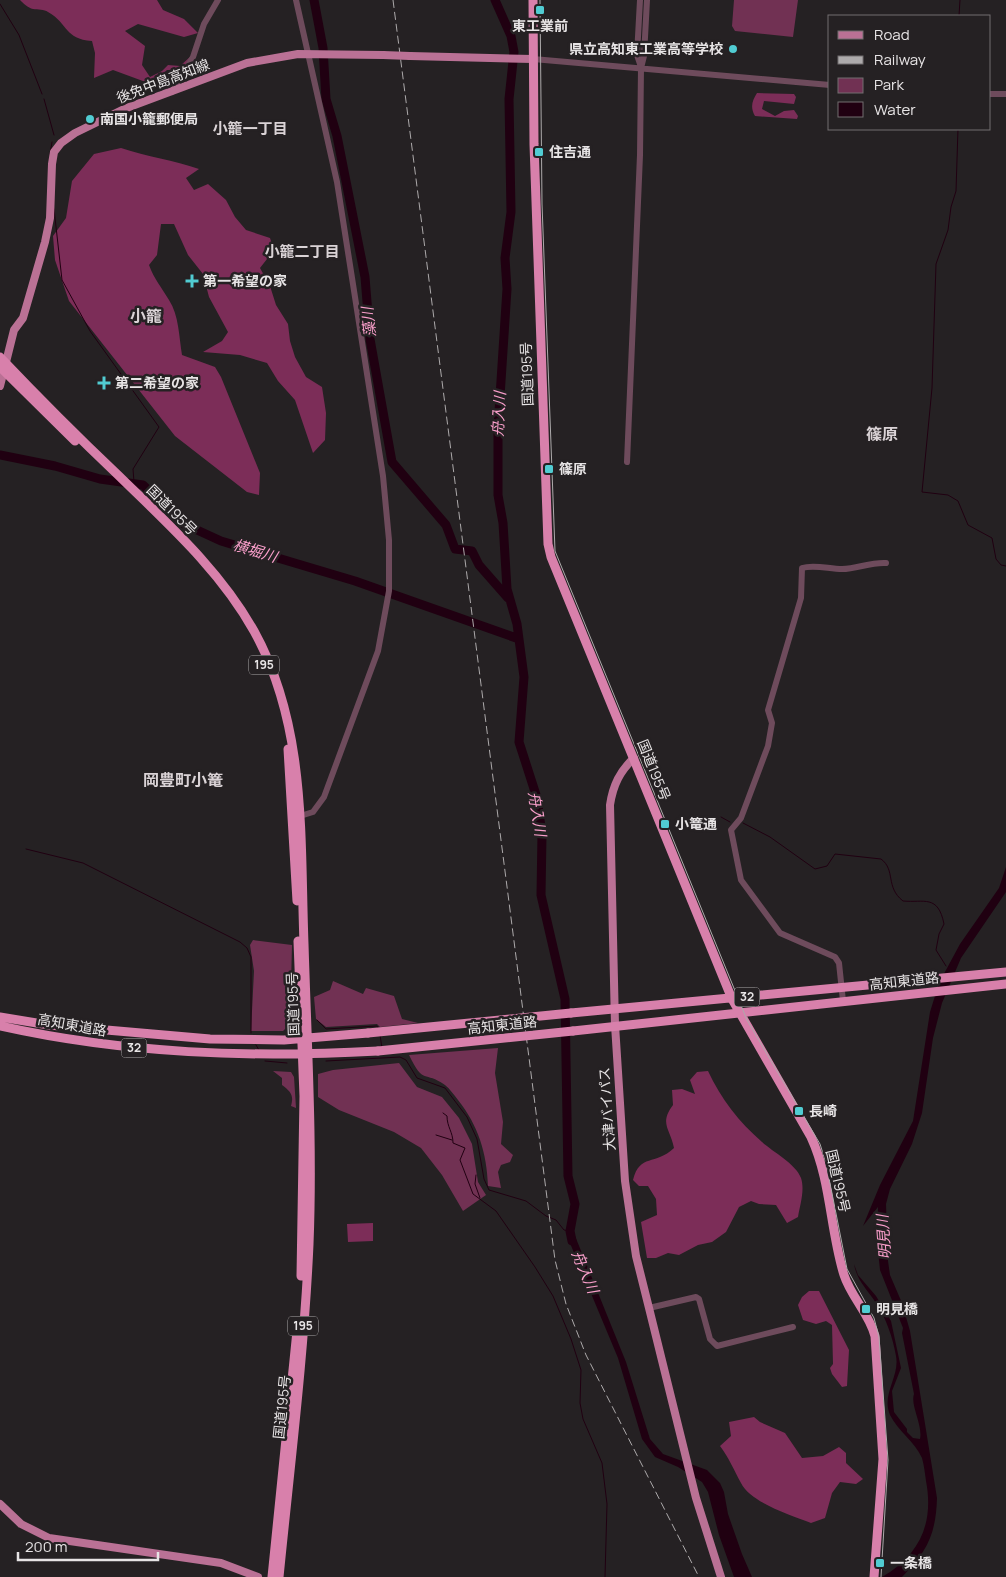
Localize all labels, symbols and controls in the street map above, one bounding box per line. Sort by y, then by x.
marker: 東工業前 [534,4,546,16]
legend [828,15,991,130]
place label: 東工業前 [512,16,568,35]
text: Road [874,24,910,45]
place label: 県立高知東工業高等学校 [569,39,723,58]
marker: 県立高知東工業高等学校 [727,43,739,55]
text: Railway [874,49,926,70]
street label: 後免中島高知線 [114,54,212,107]
text: Park [874,74,904,95]
text: Water [874,99,916,120]
place label: 南国小籠郵便局 [100,109,198,128]
marker: 南国小籠郵便局 [84,113,96,125]
district label: 小籠一丁目 [212,118,288,139]
place label: 住吉通 [549,142,591,161]
marker: 住吉通 [533,146,545,158]
district label: 小籠二丁目 [264,241,340,262]
place label: 第一希望の家 [203,271,287,290]
marker: 第一希望の家 [185,274,199,288]
water label: 藻川 [356,304,381,338]
district label: 小籠 [130,305,162,327]
street label: 国道195号 [516,342,537,406]
place label: 第二希望の家 [115,373,199,392]
marker: 第二希望の家 [97,376,111,390]
water label: 舟入川 [487,389,510,437]
district label: 篠原 [866,423,898,445]
place label: 篠原 [559,459,587,478]
marker: 篠原 [543,463,555,475]
street label: 国道195号 [143,480,202,539]
water label: 横堀川 [231,534,282,568]
road number: 195 [249,656,279,674]
street label: 国道195号 [634,736,675,803]
district label: 岡豊町小篭 [143,769,223,791]
water label: 舟入川 [524,790,552,840]
place label: 小篭通 [675,814,717,833]
marker: 小篭通 [659,818,671,830]
street label: 高知東道路 [868,967,940,994]
street label: 国道195号 [282,972,303,1036]
road number: 32 [734,988,760,1006]
street label: 高知東道路 [36,1009,108,1040]
street label: 高知東道路 [466,1011,538,1038]
road number: 32 [122,1038,146,1058]
street label: 大津バイパス [594,1067,619,1151]
place label: 長崎 [809,1101,837,1120]
marker: 長崎 [793,1105,805,1117]
street label: 国道195号 [822,1147,855,1214]
water label: 明見川 [871,1212,896,1260]
water label: 舟入川 [567,1247,605,1298]
place label: 明見橋 [876,1299,918,1318]
marker: 明見橋 [860,1303,872,1315]
road number: 195 [288,1316,318,1335]
street label: 国道195号 [269,1374,294,1440]
scale bar [18,1530,158,1562]
text: 200 m [25,1536,68,1557]
place label: 一条橋 [890,1553,932,1572]
marker: 一条橋 [874,1557,886,1569]

